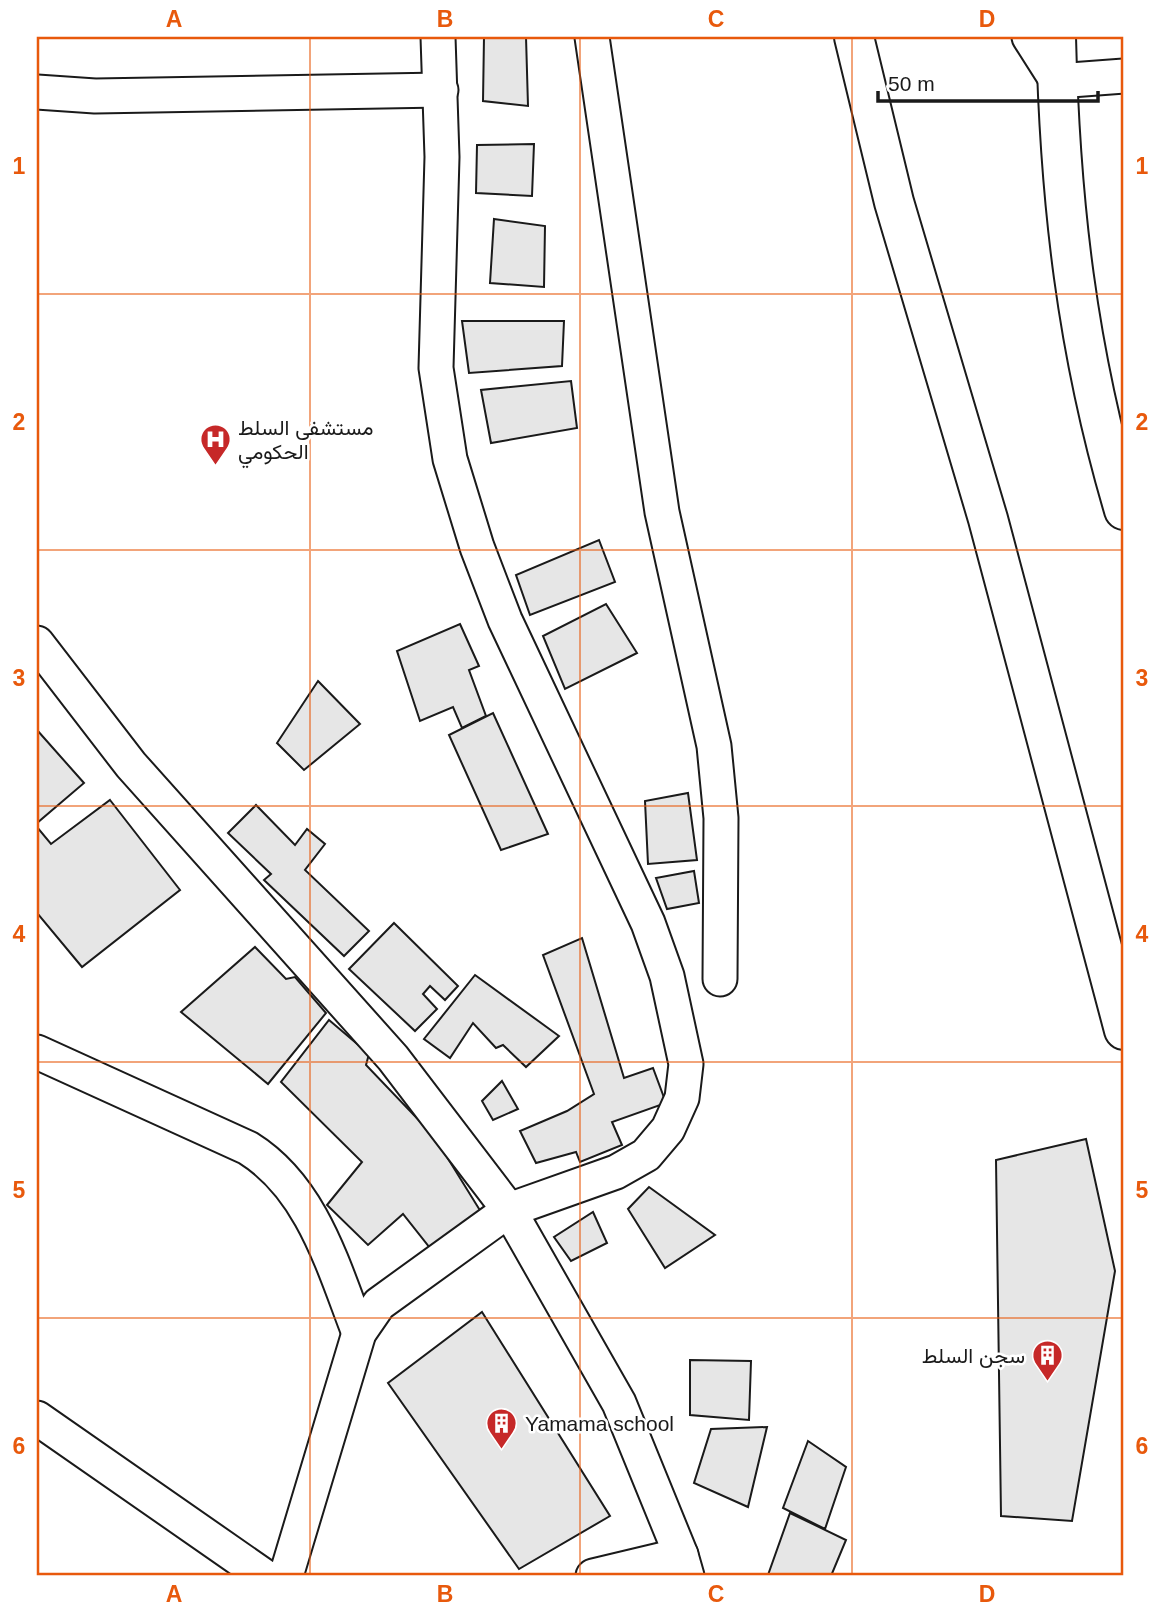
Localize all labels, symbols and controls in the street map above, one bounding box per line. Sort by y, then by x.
text: A [166,6,182,32]
text: B [437,6,453,32]
text: C [708,6,724,32]
text: D [979,6,995,32]
scale bar [878,60,1098,104]
text: 50 m [888,72,935,95]
text: 1 [13,153,26,179]
text: 1 [1136,153,1149,179]
text: 2 [13,409,25,435]
text: 2 [1136,409,1148,435]
place label: مستشفى السلط الحكومي [238,416,373,469]
hospital icon: مستشفى السلط الحكومي [198,422,232,466]
text: 3 [13,665,25,691]
text: 3 [1136,665,1148,691]
text: 4 [13,921,26,947]
text: 4 [1136,921,1149,947]
text: 5 [13,1177,26,1203]
text: 5 [1136,1177,1149,1203]
building icon: سجن السلط [1031,1338,1065,1382]
place label: سجن السلط [922,1344,1025,1368]
building icon: Yamama school [485,1406,519,1450]
place label: Yamama school [525,1412,674,1435]
text: 6 [13,1433,25,1459]
text: 6 [1136,1433,1148,1459]
text: A [166,1581,182,1607]
text: B [437,1581,453,1607]
text: C [708,1581,724,1607]
text: D [979,1581,995,1607]

